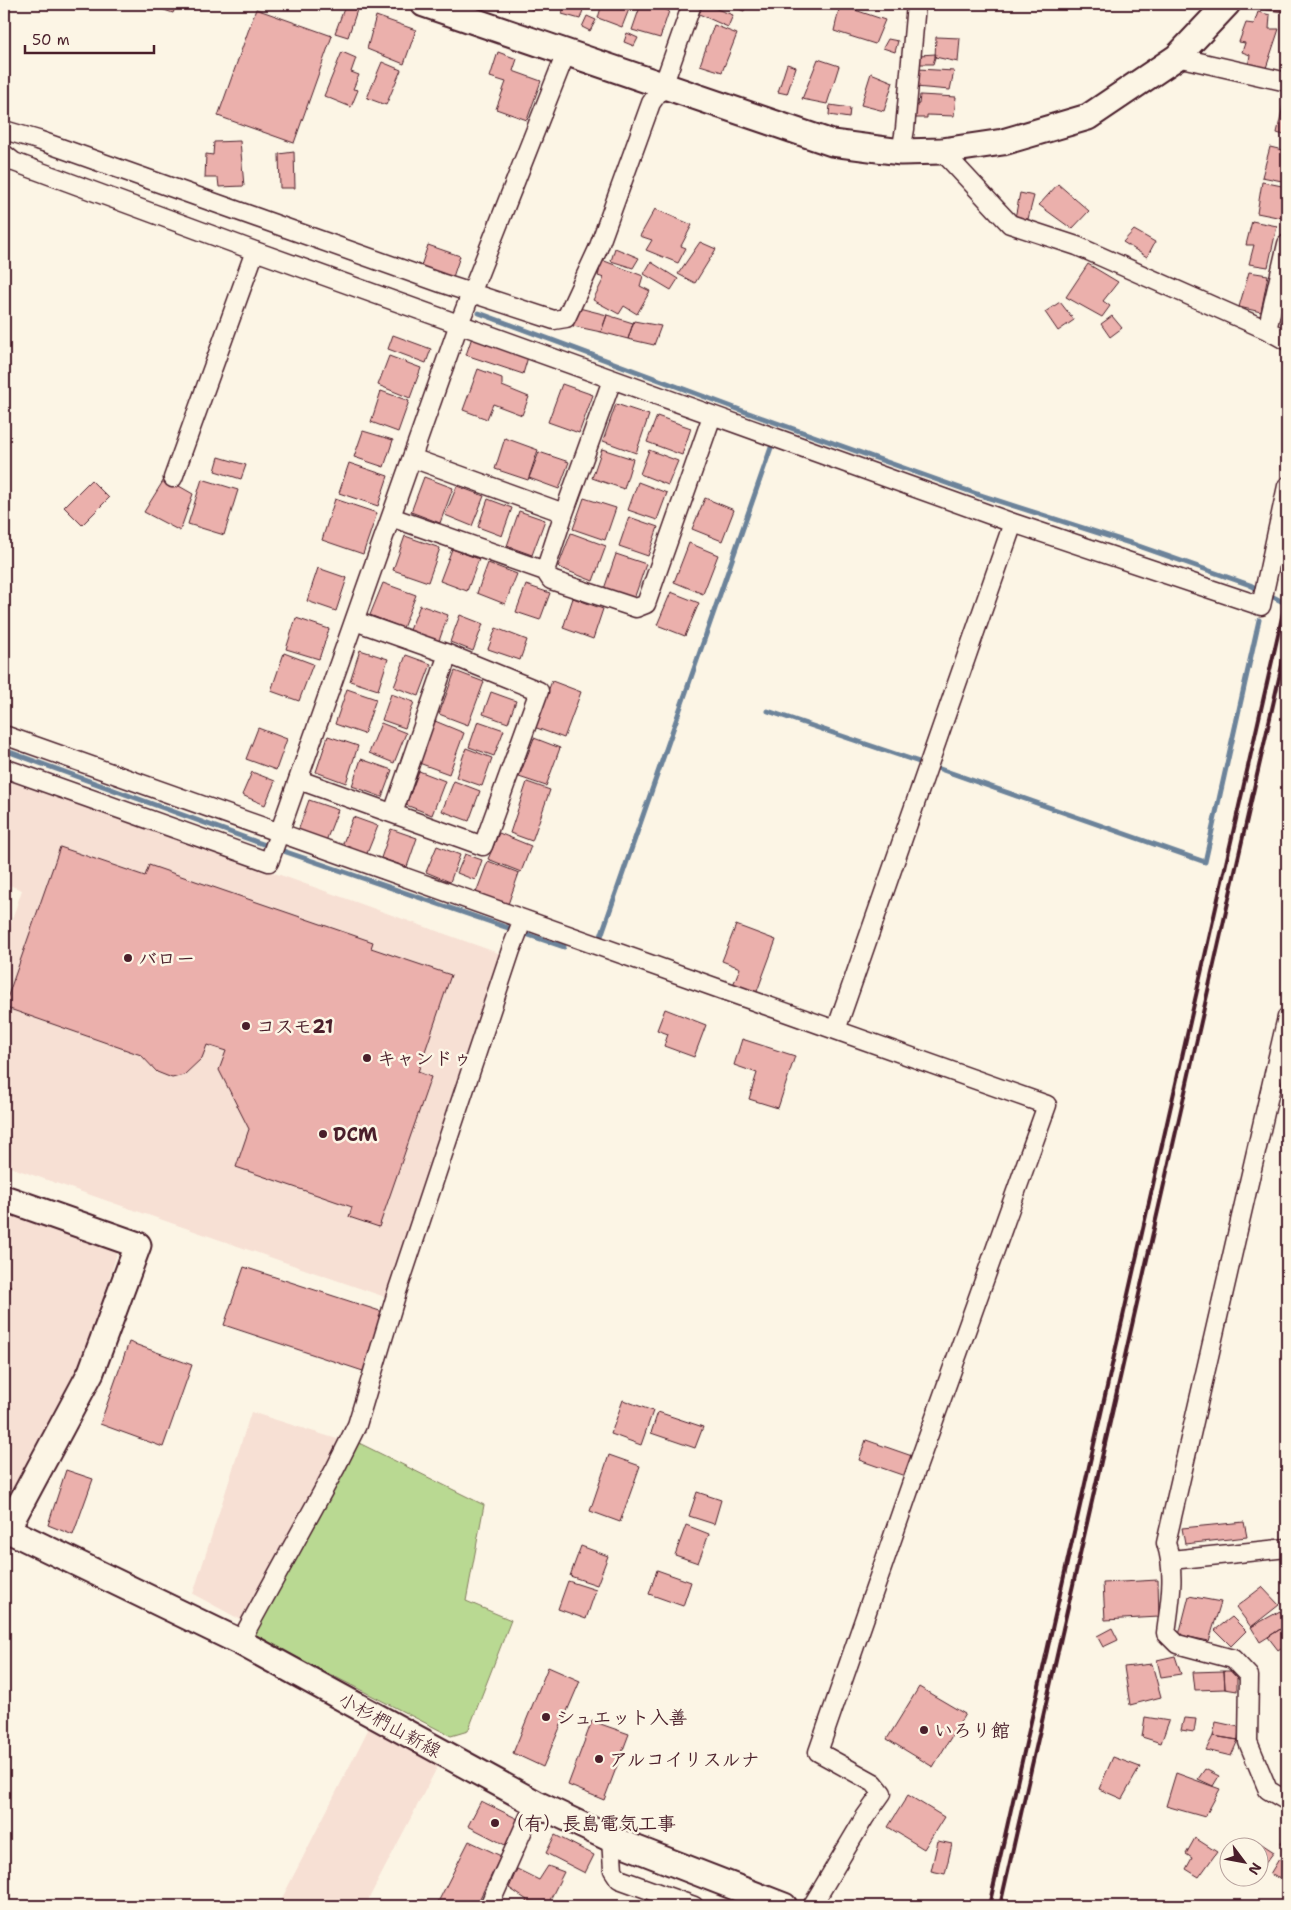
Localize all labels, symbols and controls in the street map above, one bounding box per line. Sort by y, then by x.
scale bar [25,22,154,54]
text: 50 m [32,30,70,50]
place label: バロー [138,946,195,971]
marker: バロー [122,952,134,964]
place label: コスモ21 [256,1014,333,1039]
marker: コスモ21 [240,1020,252,1032]
place label: キャンドゥ [377,1046,472,1071]
marker: キャンドゥ [361,1052,373,1064]
place label: DCM [333,1122,378,1147]
marker: DCM [317,1128,329,1140]
street label: 小杉椚山新線 [334,1686,446,1764]
place label: シュエット入善 [556,1705,687,1730]
marker: シュエット入善 [540,1711,552,1723]
place label: いろり館 [934,1718,1010,1743]
marker: いろり館 [918,1724,930,1736]
place label: アルコイリスルナ [609,1747,760,1772]
marker: アルコイリスルナ [593,1753,605,1765]
place label: （有）長島電気工事 [505,1811,676,1836]
marker: （有）長島電気工事 [489,1817,501,1829]
north arrow [1218,1838,1268,1888]
text: N [1244,1859,1266,1878]

